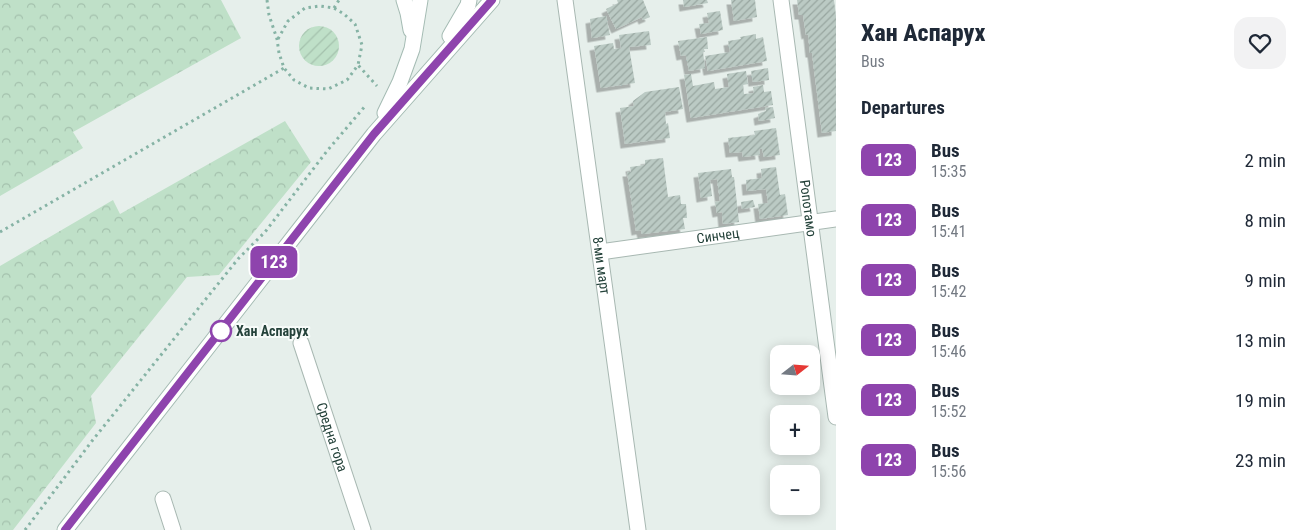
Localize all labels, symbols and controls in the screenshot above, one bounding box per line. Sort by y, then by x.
button: heart [1234,17,1286,69]
text: Хан Аспарух [861,19,985,47]
text: Bus [861,52,885,71]
text: Departures [861,96,945,119]
text: Bus [931,139,960,162]
text: 123 [875,149,902,170]
text: 2 min [1244,149,1286,172]
text: 15:35 [931,162,966,181]
street label: Ропотамо [797,179,820,238]
text: Bus [931,199,960,222]
text: 123 [875,209,902,230]
text: 8 min [1244,209,1286,232]
text: 15:41 [931,222,966,241]
street label: Синчец [696,225,740,246]
street label: 8-ми март [590,236,613,295]
line badge: 123 [245,246,303,278]
text: 123 [260,251,288,272]
text: Bus [931,259,960,282]
text: 123 [875,269,902,290]
text: 9 min [1244,269,1286,292]
text: 15:42 [931,282,966,301]
text: Bus [931,319,960,342]
marker: Хан Аспарух [210,320,232,342]
place label: Хан Аспарух [236,323,309,339]
text: 123 [875,329,902,350]
text: 13 min [1235,329,1286,352]
text: 15:46 [931,342,966,361]
north arrow [770,345,820,395]
map controls [770,345,820,515]
text: Bus [931,379,960,402]
text: 123 [875,389,902,410]
text: 19 min [1235,389,1286,412]
street label: Средна гора [313,400,351,474]
text: 15:52 [931,402,966,421]
button: + [770,405,820,455]
text: Bus [931,439,960,462]
text: 123 [875,449,902,470]
text: 23 min [1235,449,1286,472]
text: 15:56 [931,462,966,481]
button: − [770,465,820,515]

